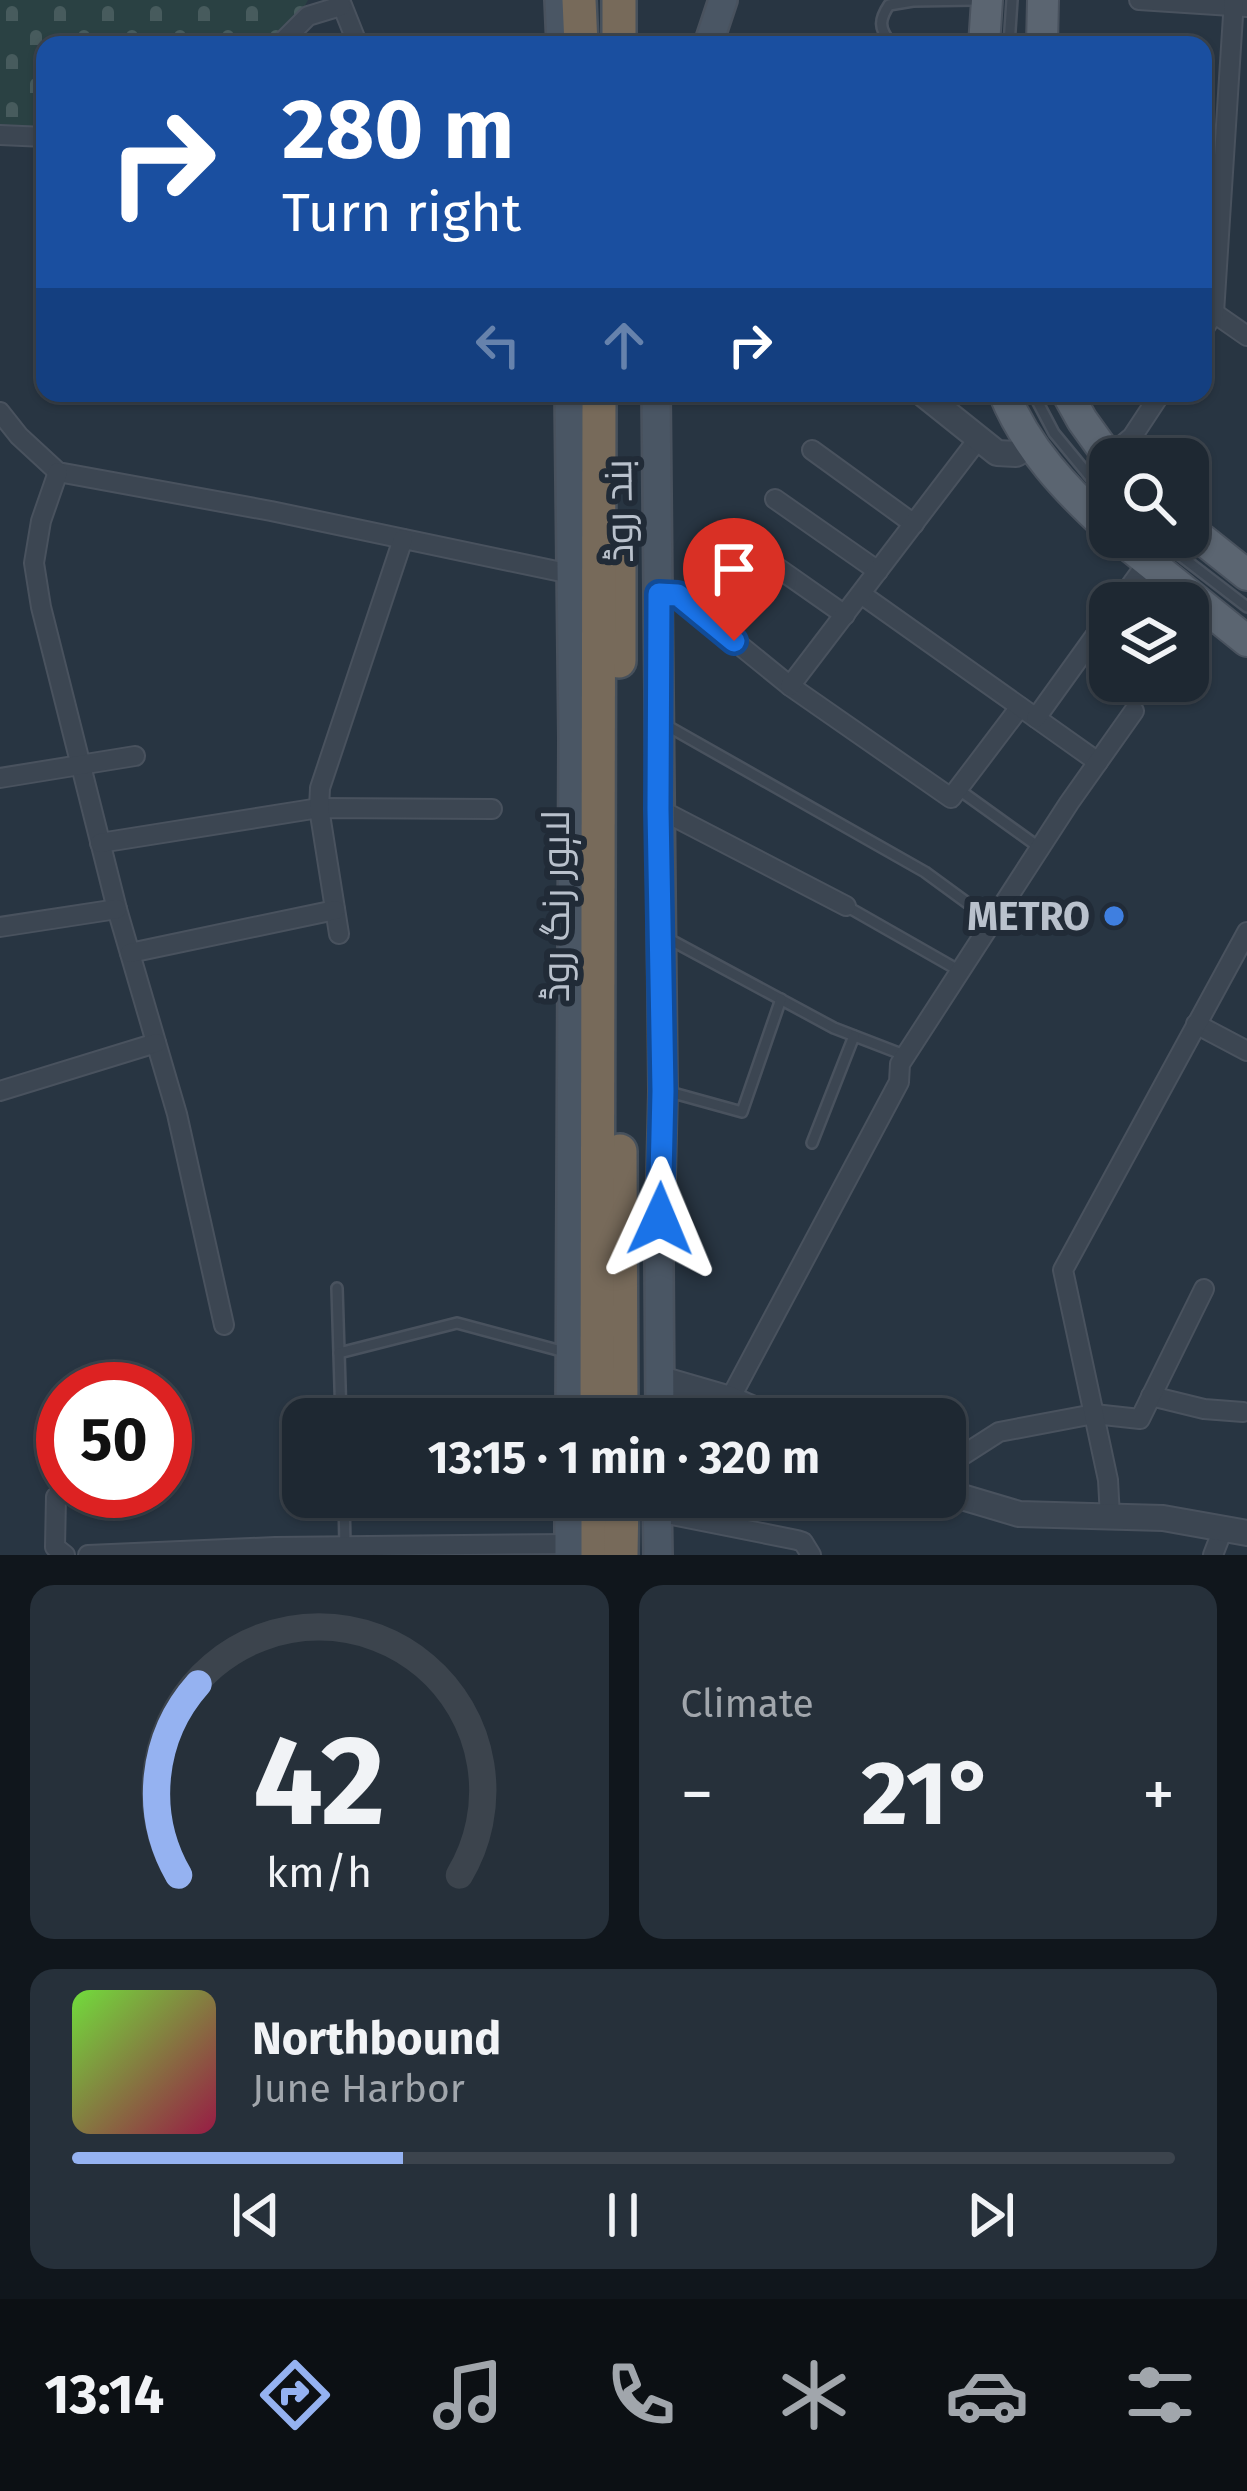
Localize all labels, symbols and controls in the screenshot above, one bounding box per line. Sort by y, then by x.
text: 280 m [282,79,514,180]
icon: right [84,84,240,240]
text: Turn right [282,181,521,245]
icon: left [465,312,531,378]
icon: ahead [591,312,657,378]
icon: right [717,312,783,378]
map controls [1089,438,1209,702]
button: search [1089,438,1209,558]
street label: بند روڈ [595,459,643,563]
pin [683,518,785,641]
icon: arrive [701,536,767,602]
button: layers [1089,582,1209,702]
street label: لاہور رنگ روڈ [533,810,581,1002]
place label: METRO [967,894,1090,940]
marker: METRO [1101,903,1127,929]
position arrow [597,1156,723,1282]
speed limit sign: 50 [36,1362,192,1518]
text: 13:15 · 1 min · 320 m [428,1431,820,1485]
text: Climate [681,1681,814,1727]
text: 42 [253,1707,386,1857]
text: 21° [861,1740,994,1848]
text: − [681,1755,714,1834]
text: + [1142,1755,1175,1834]
text: km/h [266,1847,372,1898]
text: Northbound [252,2012,501,2066]
text: June Harbor [252,2066,465,2112]
icon: previous [223,2182,289,2248]
icon: pause [590,2182,656,2248]
icon: next [958,2182,1024,2248]
icon: directions [253,2353,337,2437]
icon: music [426,2353,510,2437]
icon: phone [599,2353,683,2437]
icon: climate [772,2353,856,2437]
icon: car [945,2353,1029,2437]
icon: filters [1118,2353,1202,2437]
text: 13:14 [45,2363,164,2427]

